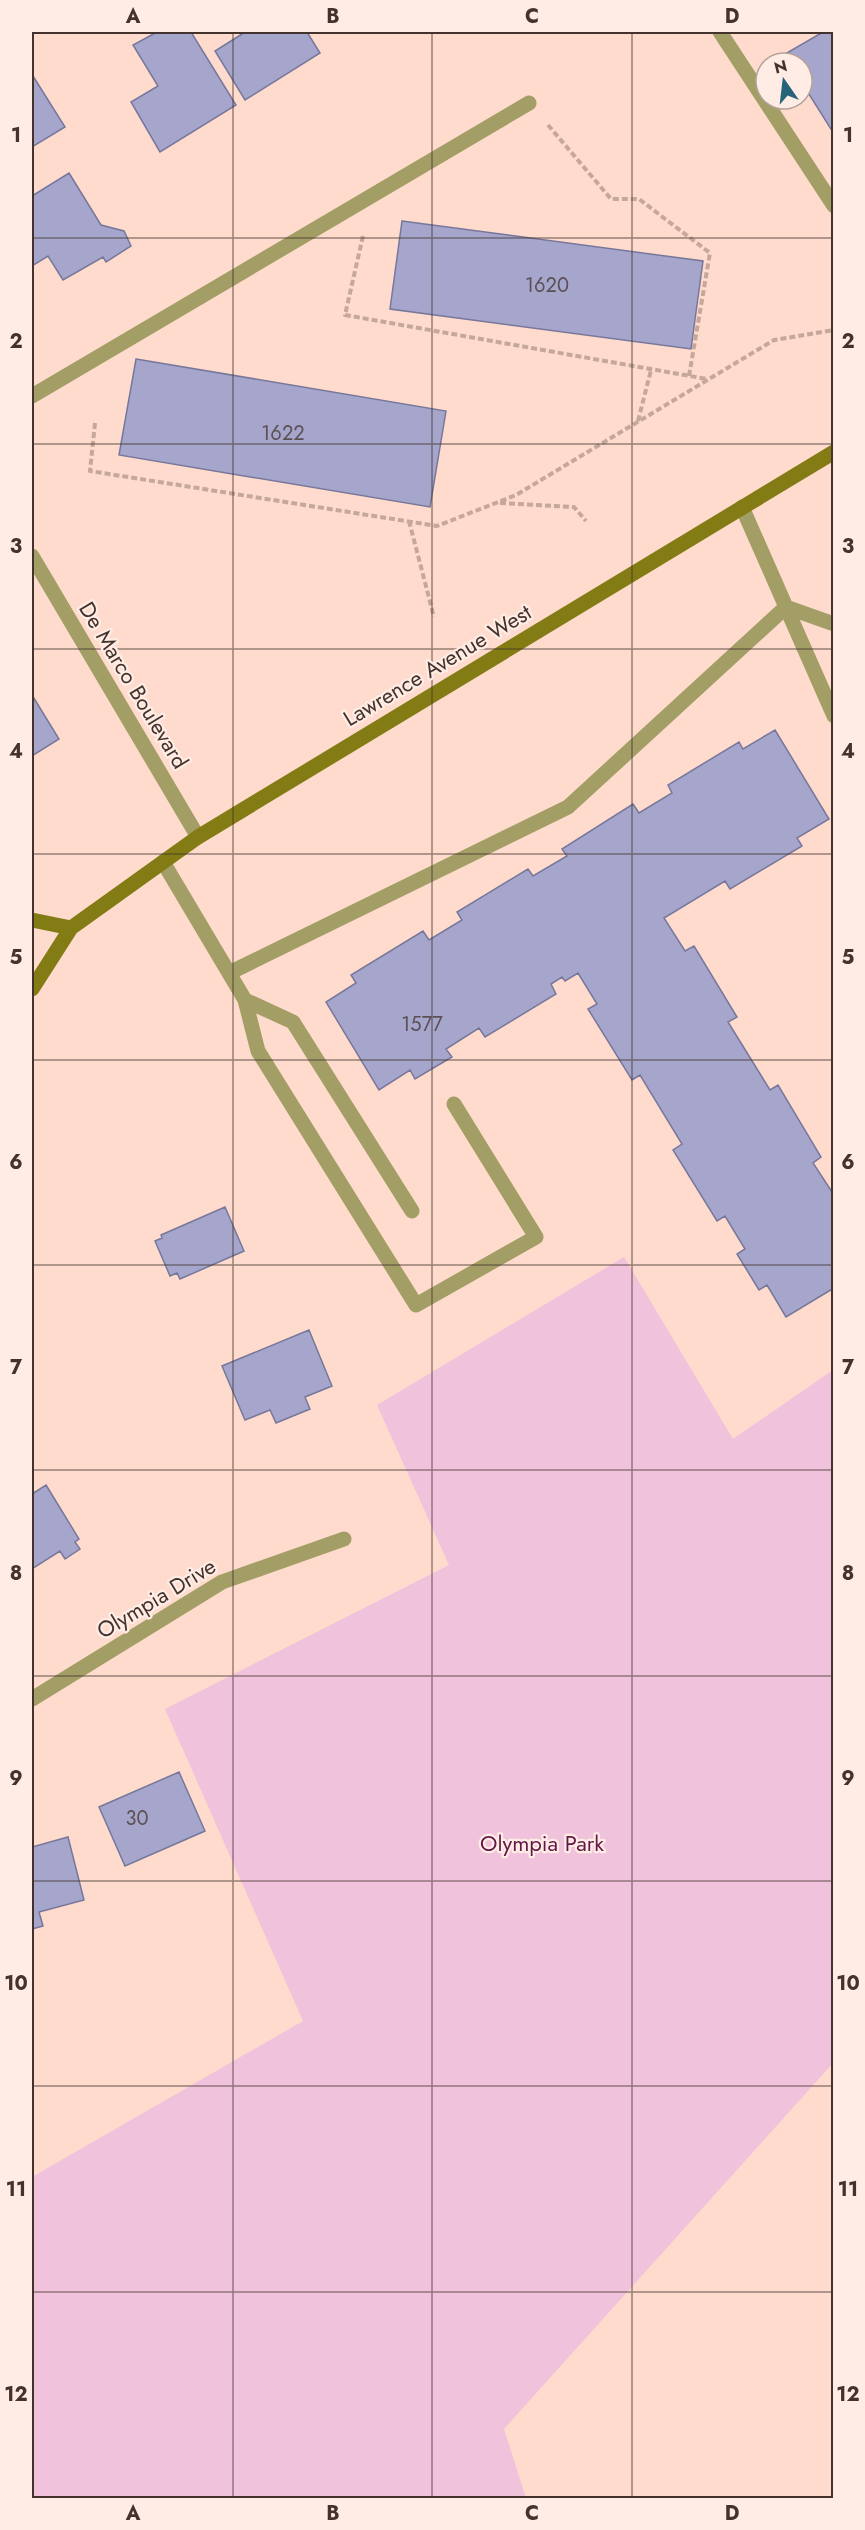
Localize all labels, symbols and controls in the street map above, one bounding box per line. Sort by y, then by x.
text: A [125,2,141,31]
text: B [326,2,340,31]
text: C [525,2,539,31]
text: D [725,2,739,31]
north arrow [754,51,814,111]
text: N [772,54,789,80]
text: 1 [11,121,21,150]
text: 1 [843,121,853,150]
house number: 1620 [525,271,569,300]
text: 2 [9,327,23,356]
text: 2 [841,327,855,356]
house number: 1622 [261,419,305,448]
text: 3 [10,532,22,561]
text: 3 [842,532,854,561]
street label: De Marco Boulevard [71,595,197,775]
street label: Lawrence Avenue West [337,596,538,734]
text: 4 [9,737,23,766]
text: 4 [841,737,855,766]
text: 5 [10,943,23,972]
text: 5 [842,943,855,972]
house number: 1577 [401,1010,443,1039]
text: 6 [9,1148,23,1177]
text: 6 [841,1148,855,1177]
text: 7 [10,1353,23,1382]
text: 7 [842,1353,855,1382]
street label: Olympia Drive [90,1550,222,1646]
text: 8 [10,1559,22,1588]
text: 8 [842,1559,854,1588]
text: 9 [9,1764,23,1793]
text: 9 [841,1764,855,1793]
house number: 30 [126,1804,148,1833]
park label: Olympia Park [480,1827,604,1859]
text: 10 [4,1969,28,1998]
text: 10 [836,1969,860,1998]
text: 11 [6,2175,26,2204]
text: 11 [838,2175,858,2204]
text: 12 [4,2380,28,2409]
text: 12 [836,2380,860,2409]
text: A [125,2499,141,2528]
text: B [326,2499,340,2528]
text: C [525,2499,539,2528]
text: D [725,2499,739,2528]

